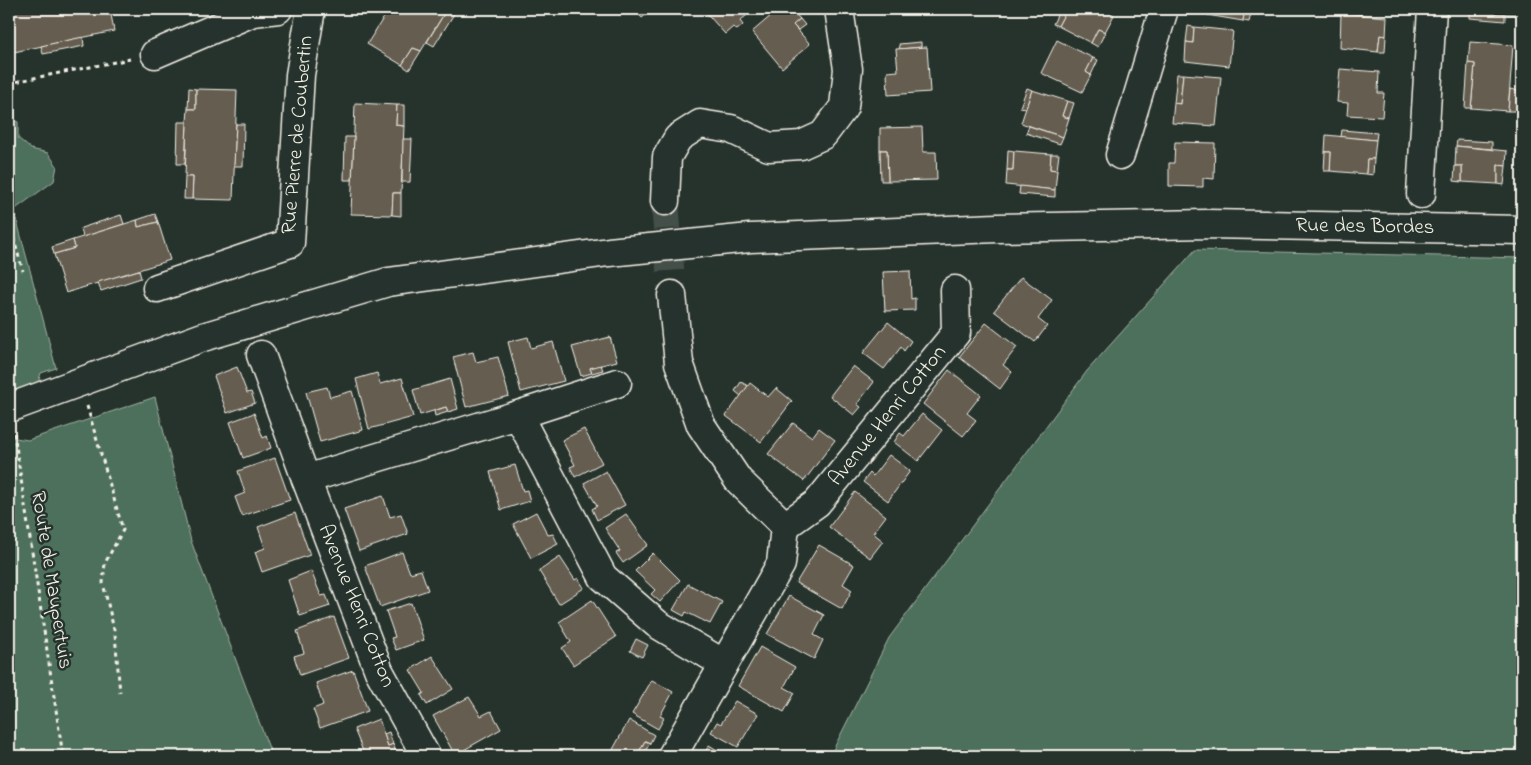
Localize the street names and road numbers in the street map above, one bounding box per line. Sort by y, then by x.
street label: Rue Pierre de Coubertin [274,35,322,235]
street label: Rue des Bordes [1295,211,1435,243]
street label: Avenue Henri Cotton [822,339,954,493]
street label: Route de Maupertuis [22,489,80,671]
street label: Avenue Henri Cotton [310,520,402,692]

